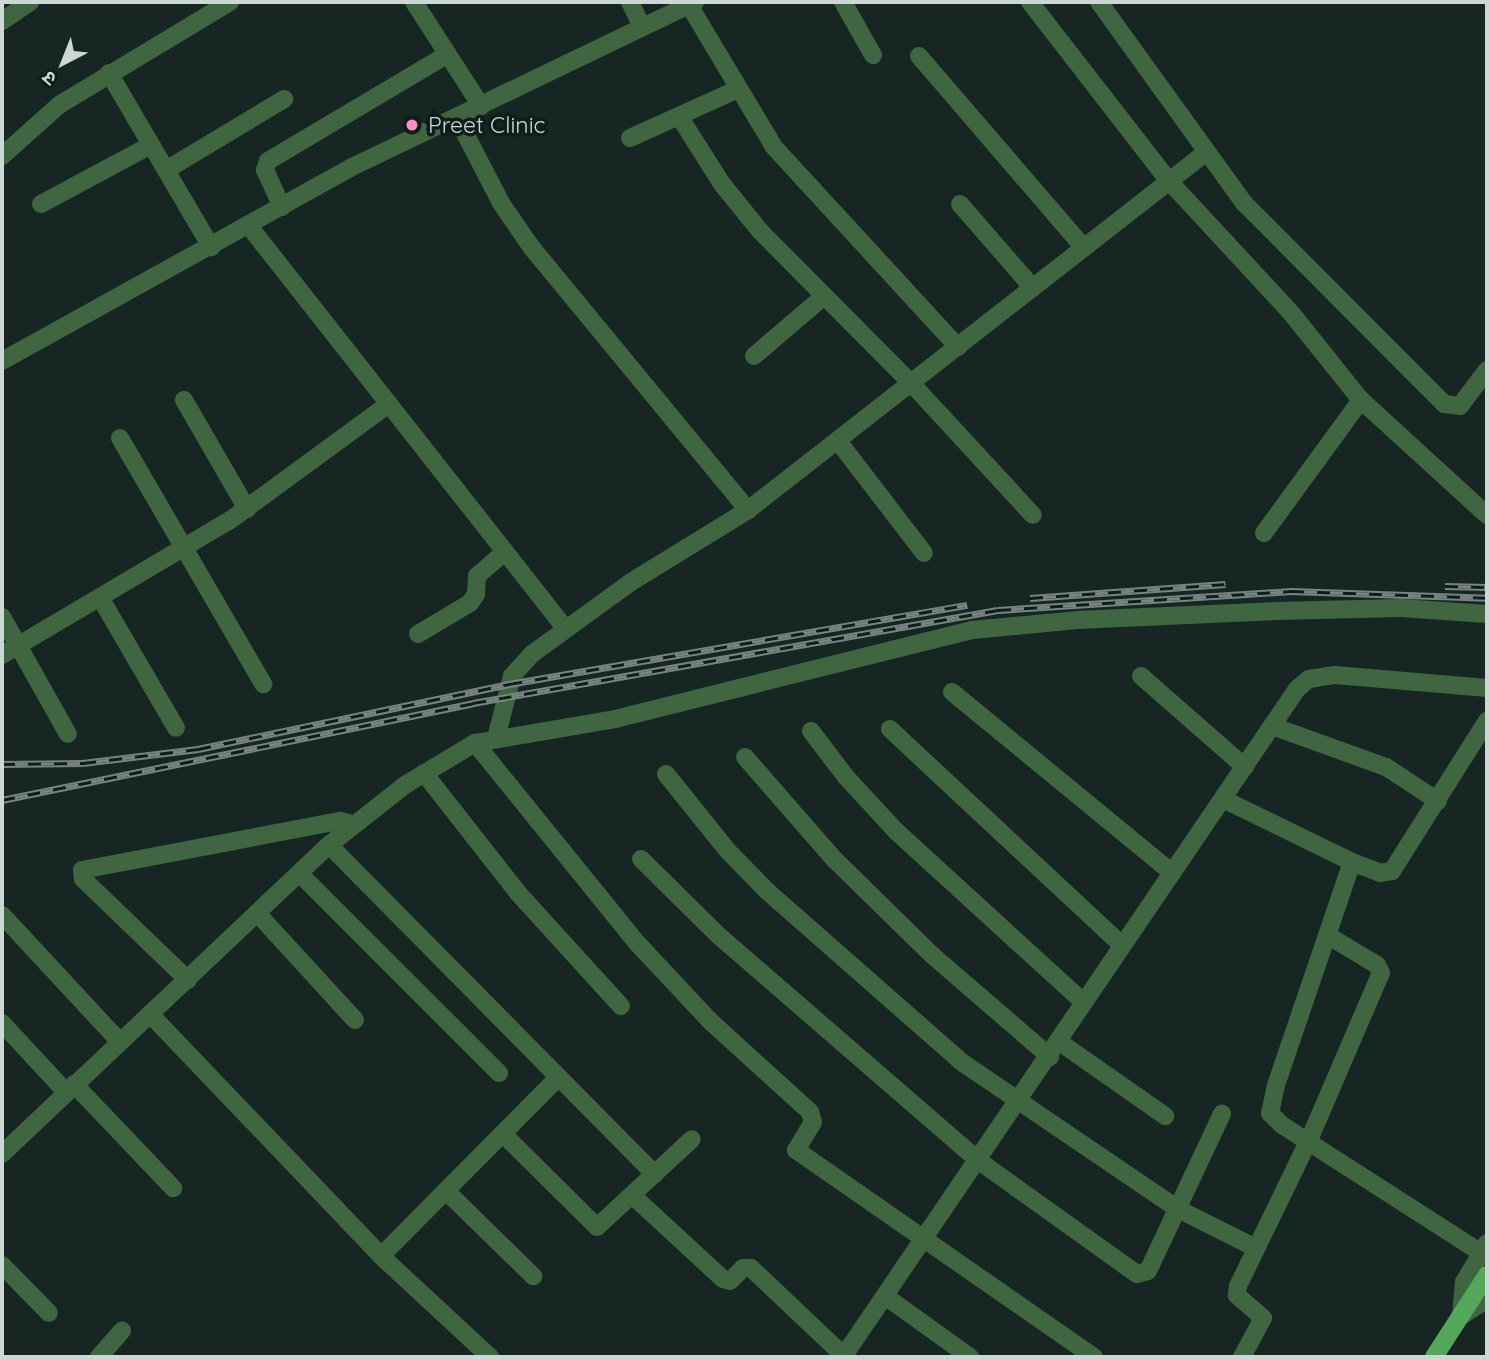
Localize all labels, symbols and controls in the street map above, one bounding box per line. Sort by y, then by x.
north arrow [28,28,98,98]
text: उ [37,66,61,91]
place label: Preet Clinic [428,111,545,139]
marker: Preet Clinic [402,115,422,135]

